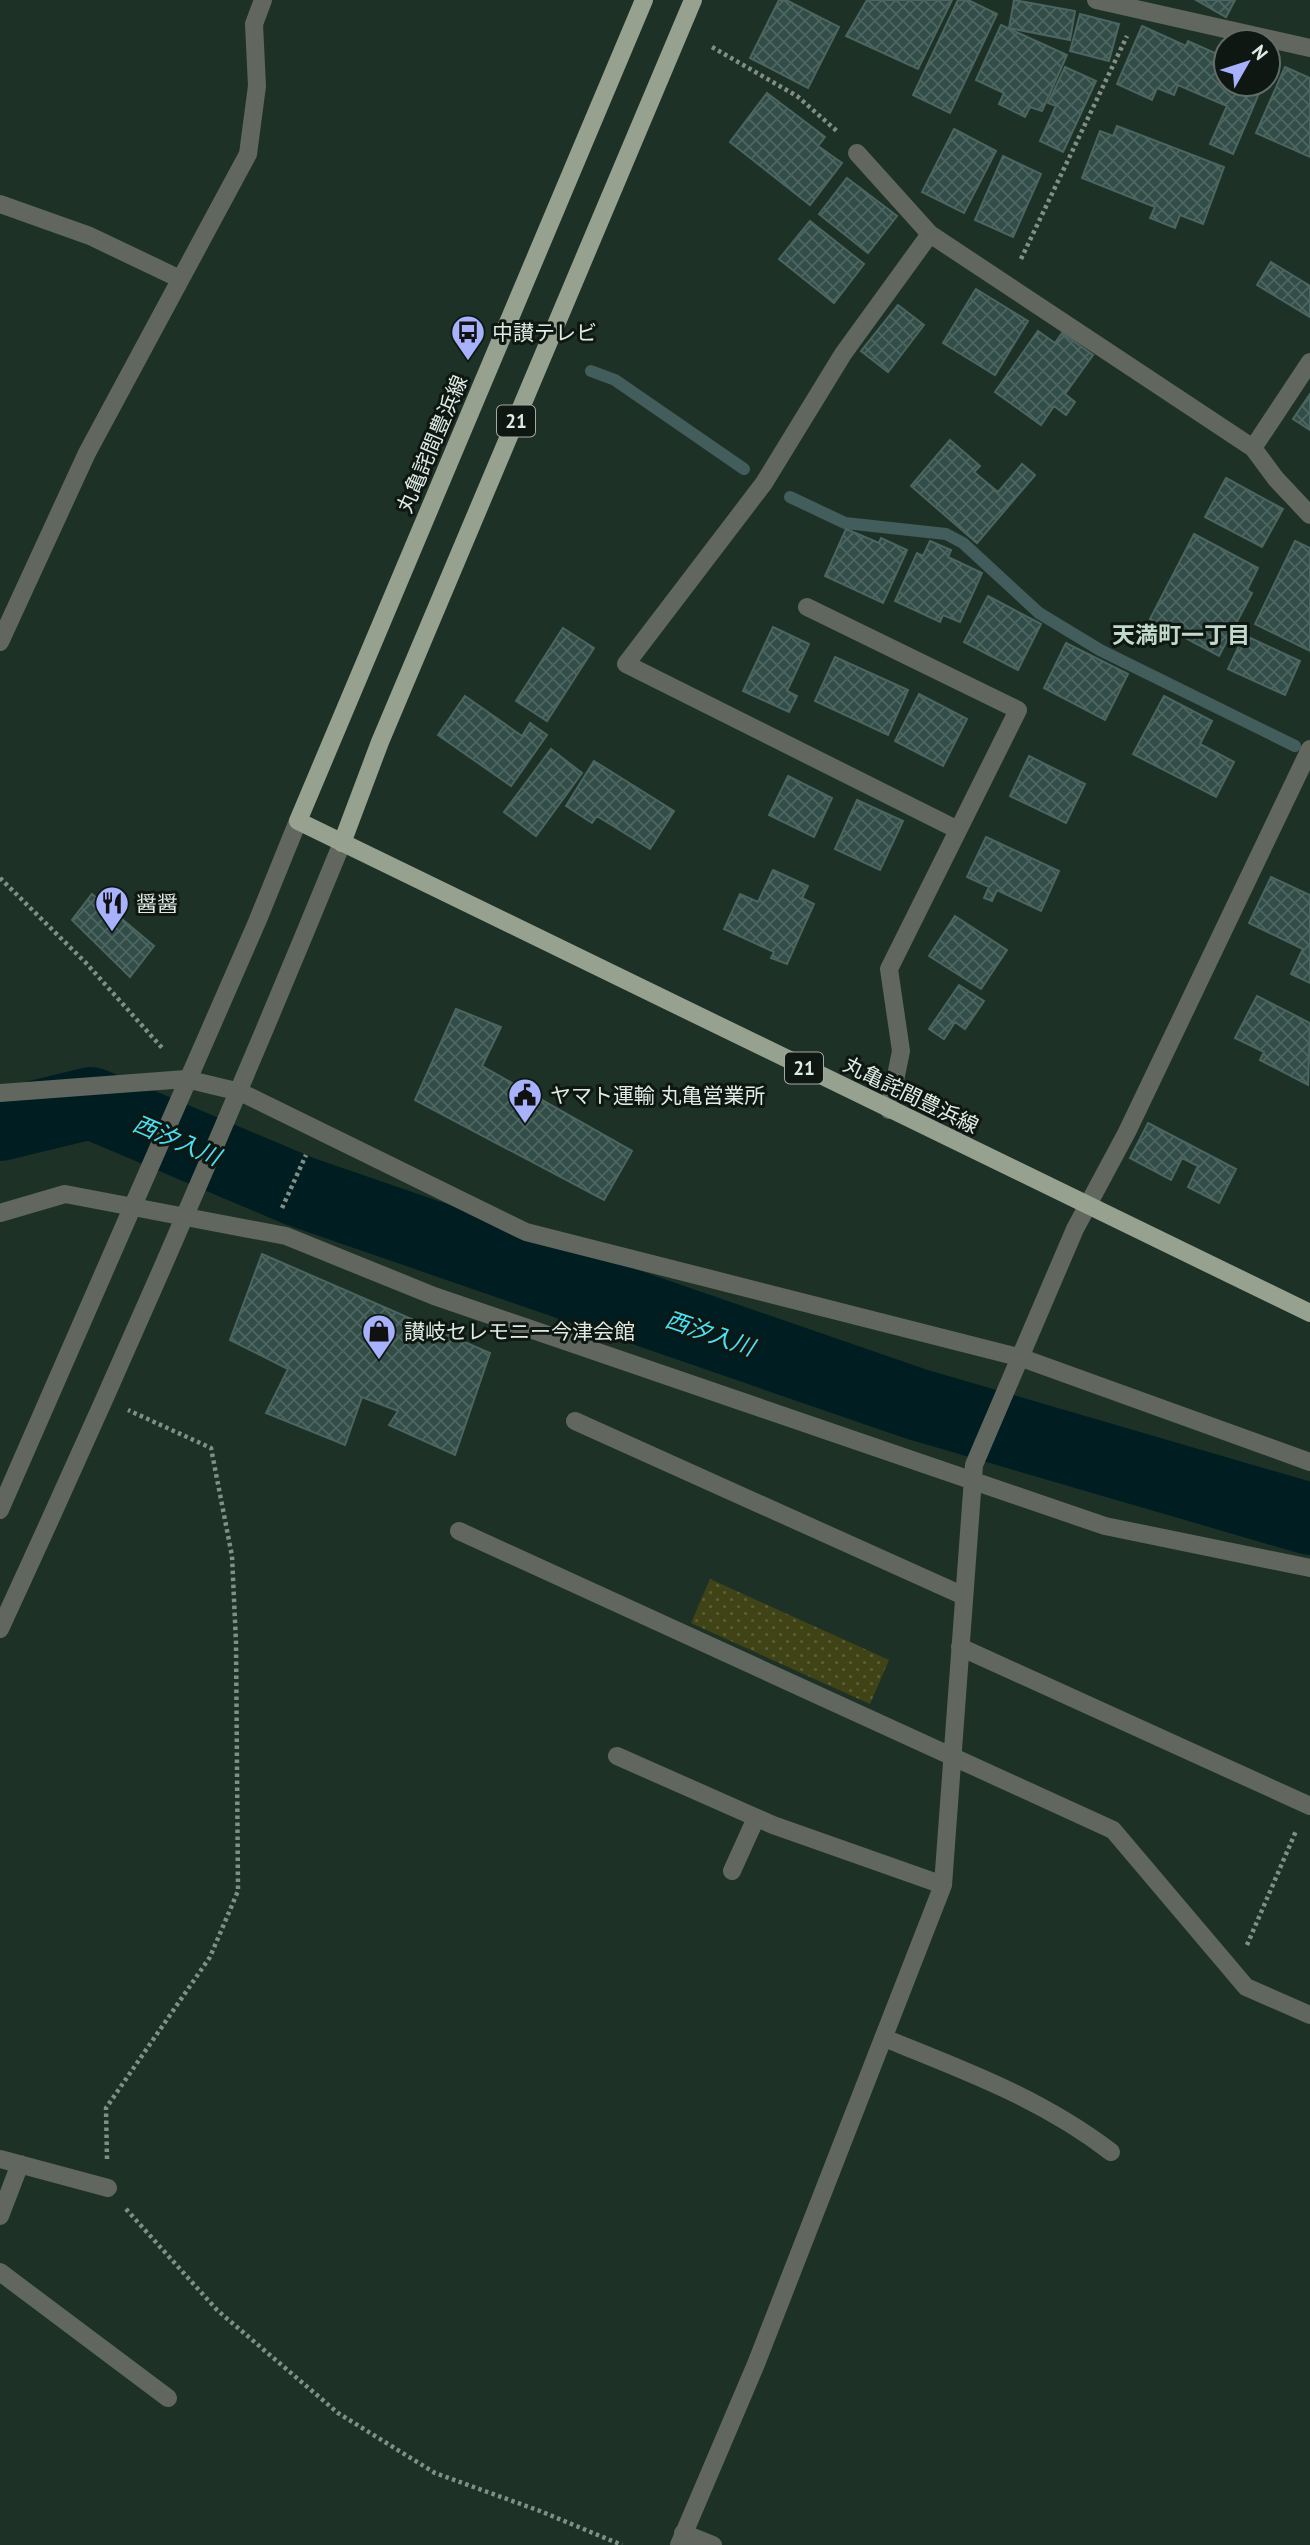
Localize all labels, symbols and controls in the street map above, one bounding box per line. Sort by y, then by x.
north arrow [1212,28,1282,98]
text: N [1247,40,1273,65]
bus stop icon: 中讃テレビ [449,313,487,362]
place label: 中讃テレビ [492,319,597,346]
street label: 丸亀詫間豊浜線 [391,371,473,517]
road number: 21 [497,406,535,436]
district label: 天満町一丁目 [1112,620,1250,649]
restaurant icon: 醤醤 [93,884,131,933]
place label: 醤醤 [136,890,178,917]
street label: 丸亀詫間豊浜線 [839,1051,983,1139]
road number: 21 [785,1052,823,1084]
public building icon: ヤマト運輸 丸亀営業所 [506,1076,544,1125]
place label: ヤマト運輸 丸亀営業所 [550,1082,766,1109]
water label: 西汐入川 [129,1109,228,1172]
water label: 西汐入川 [662,1304,761,1363]
shop icon: 讃岐セレモニー今津会館 [360,1312,398,1361]
place label: 讃岐セレモニー今津会館 [404,1318,635,1345]

